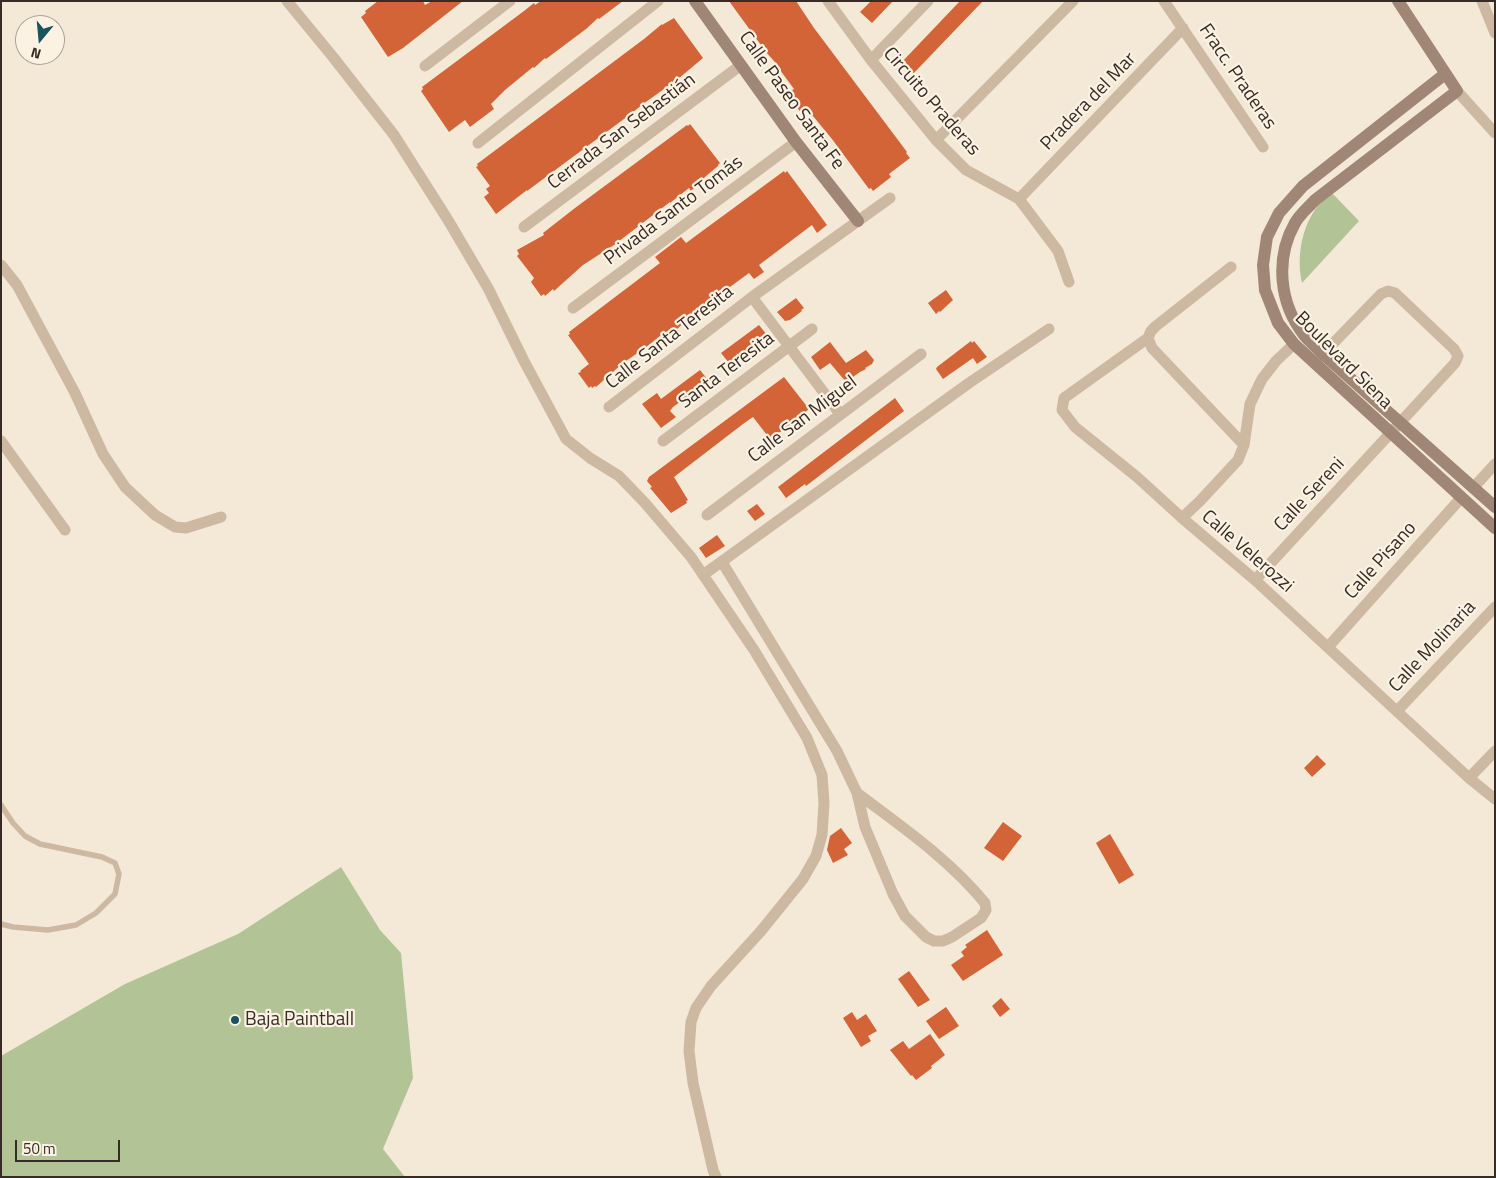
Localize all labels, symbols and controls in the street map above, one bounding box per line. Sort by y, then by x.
north arrow [15,15,65,65]
street label: Fracc. Praderas [1193,20,1281,134]
street label: Calle Paseo Santa Fe [733,27,849,175]
text: N [28,42,43,65]
street label: Circuito Praderas [878,43,984,161]
street label: Pradera del Mar [1036,48,1142,156]
street label: Cerrada San Sebastián [544,69,700,195]
street label: Privada Santo Tomás [600,151,748,271]
street label: Calle Santa Teresita [602,281,738,395]
street label: Boulevard Siena [1290,308,1396,414]
street label: Santa Teresita [675,328,779,414]
street label: Calle San Miguel [744,372,862,468]
street label: Calle Sereni [1270,453,1350,537]
street label: Calle Velerozzi [1196,506,1298,598]
street label: Calle Pisano [1340,518,1422,604]
street label: Calle Molinaria [1385,597,1481,697]
place label: Baja Paintball [245,1009,354,1031]
marker: Baja Paintball [229,1014,241,1026]
scale bar [18,1130,122,1162]
text: 50 m [23,1137,56,1160]

